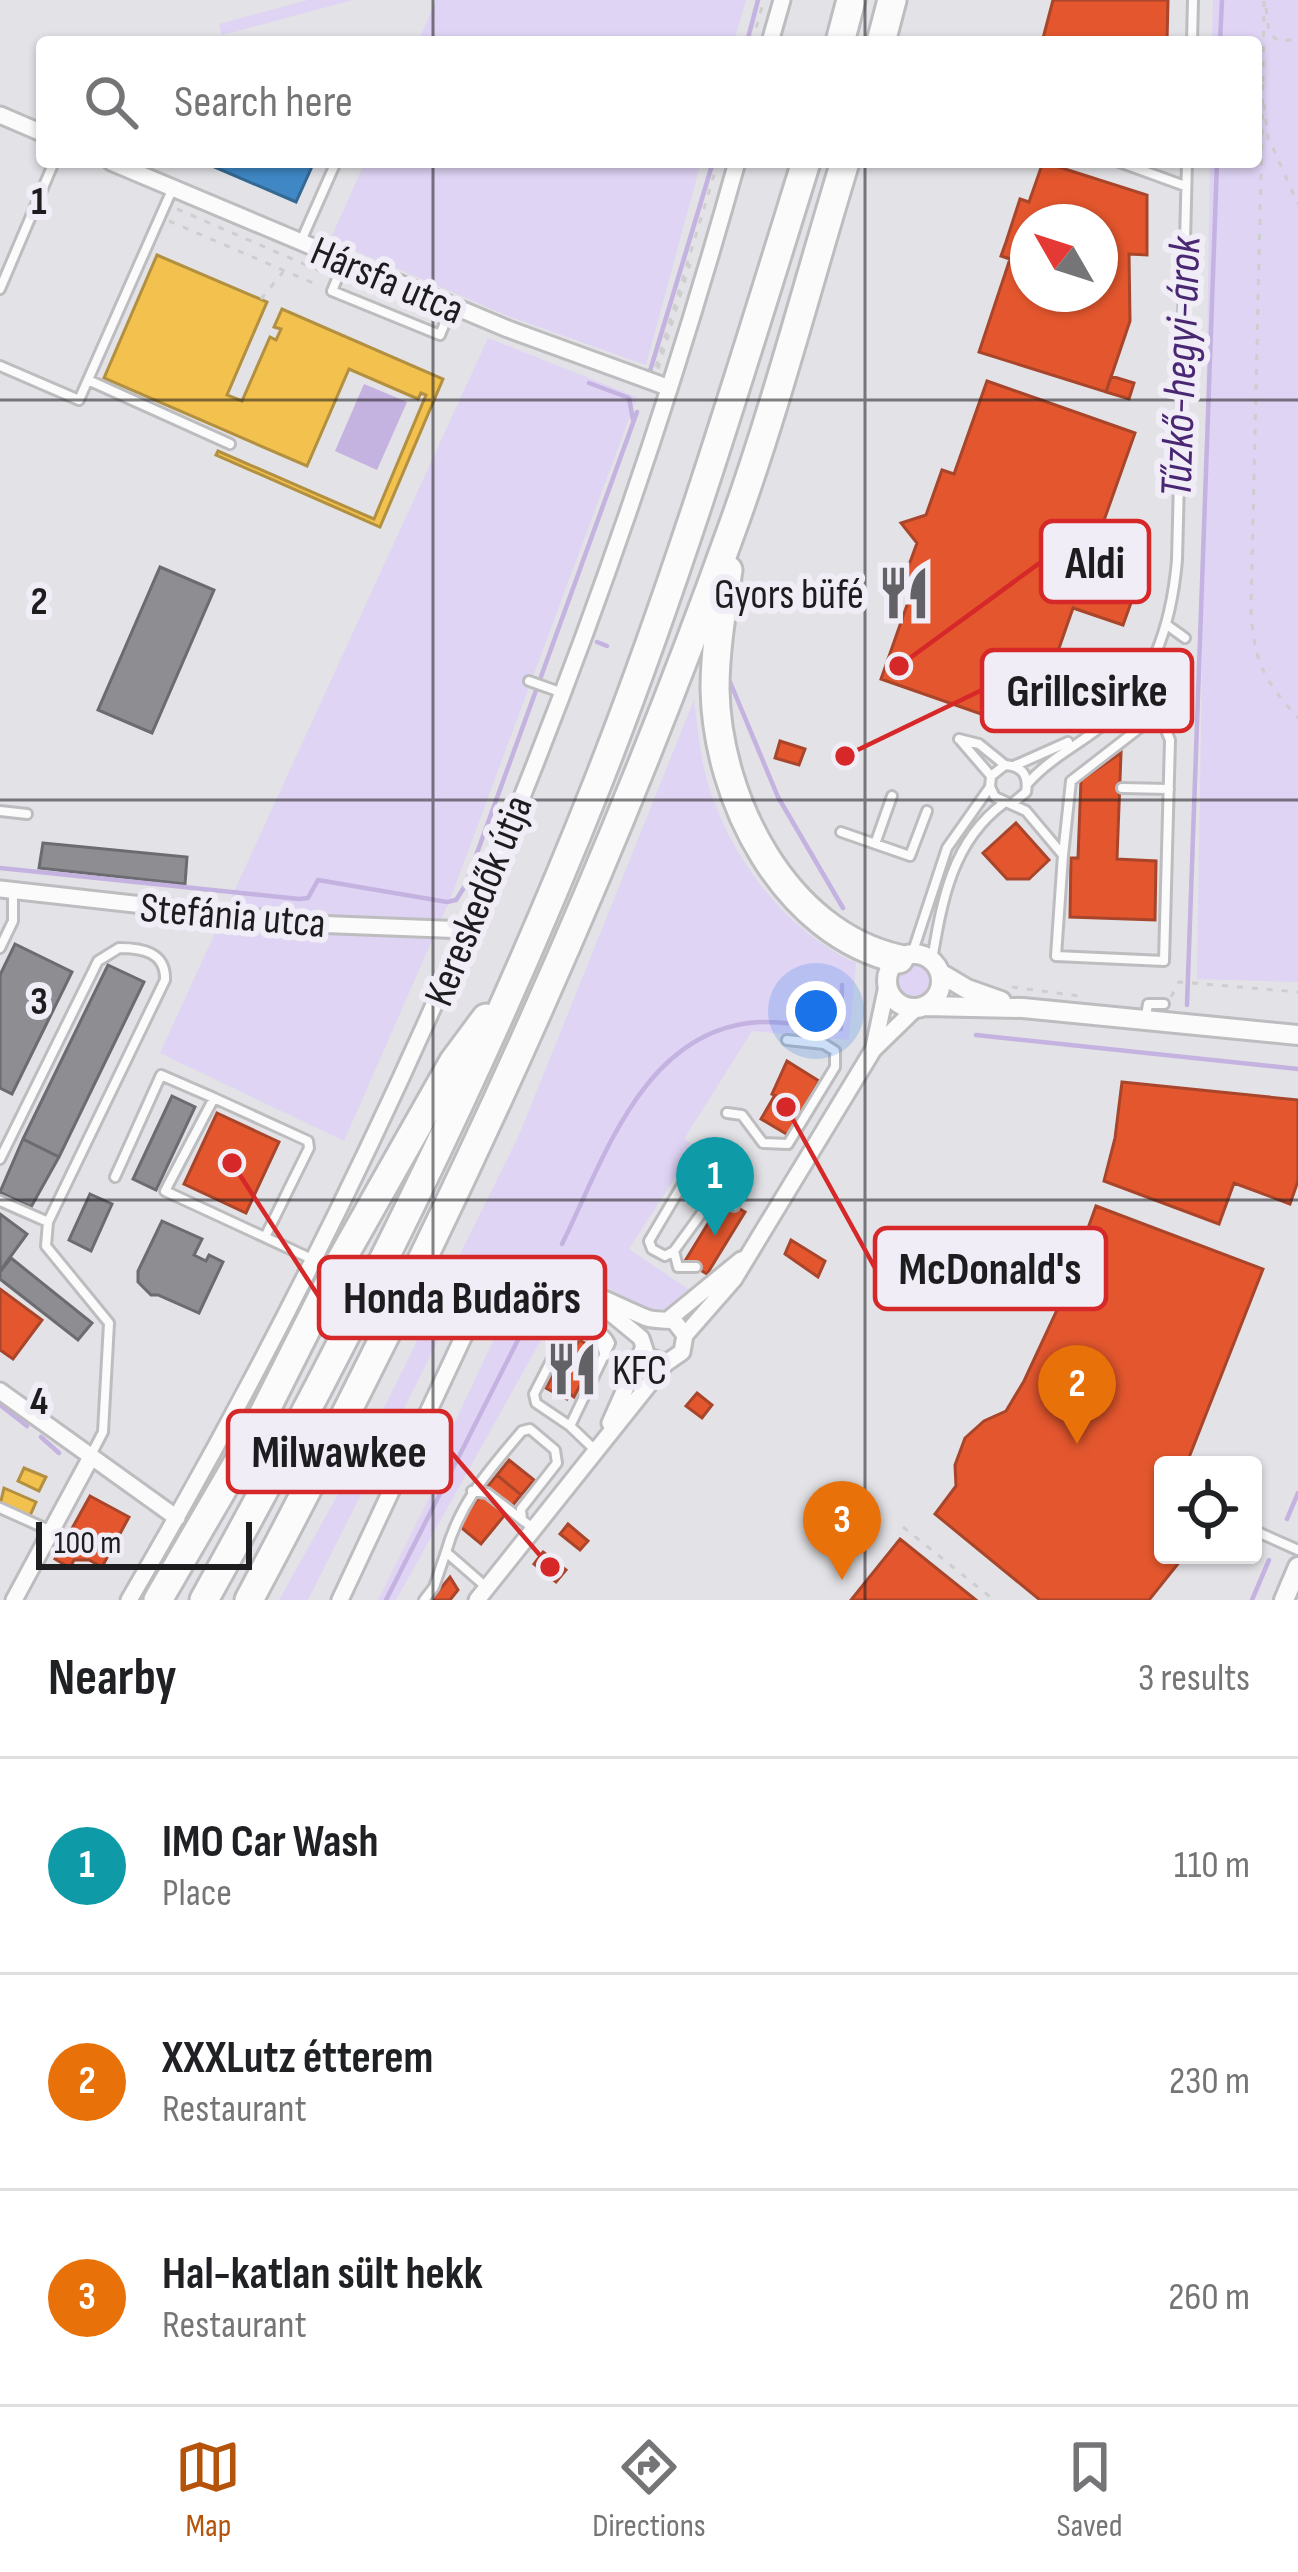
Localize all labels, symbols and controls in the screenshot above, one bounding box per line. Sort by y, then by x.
search box [36,36,1262,168]
icon: search [78,69,144,135]
text: Search here [174,75,353,130]
text: 1 [31,179,47,226]
north arrow [1010,204,1118,312]
street label: Hársfa utca [303,226,471,336]
water label: Tűzkő-hegyi-árok [1149,235,1214,498]
callout: Aldi [1041,521,1149,602]
text: Aldi [1064,537,1125,592]
restaurant icon: Gyors büfé [875,564,933,622]
place label: Gyors büfé [714,570,864,621]
text: 2 [30,579,48,626]
callout: Grillcsirke [982,650,1192,731]
text: Grillcsirke [1006,665,1168,720]
street label: Kereskedők útja [414,788,545,1014]
street label: Stefánia utca [138,883,328,950]
text: 3 [30,979,48,1026]
your location [786,981,846,1041]
pin: 1 [676,1137,754,1236]
callout: McDonald's [875,1228,1106,1309]
text: McDonald's [899,1243,1081,1298]
callout: Honda Budaörs [319,1257,605,1338]
text: Honda Budaörs [343,1272,581,1327]
restaurant icon: KFC [543,1340,601,1398]
pin: 2 [1038,1345,1116,1444]
place label: KFC [612,1346,667,1397]
text: 4 [30,1379,48,1426]
callout: Milwawkee [228,1411,451,1492]
text: Milwawkee [251,1426,427,1481]
map controls [1154,1456,1262,1564]
button: locate [1154,1456,1262,1564]
pin: 3 [803,1481,881,1580]
scale bar [36,1516,252,1569]
text: 100 m [54,1523,121,1563]
text: Nearby [48,1648,177,1709]
text: 3 results [1138,1655,1250,1702]
text: IMO Car Wash [162,1815,379,1870]
text: 1 [79,1842,95,1889]
text: 110 m [1174,1842,1250,1889]
text: Place [162,1870,232,1917]
text: XXXLutz étterem [162,2031,433,2086]
text: 2 [78,2058,96,2105]
text: 230 m [1169,2058,1250,2105]
text: Restaurant [162,2086,307,2133]
text: Hal-katlan sült hekk [162,2247,483,2302]
text: 3 [78,2274,96,2321]
text: 260 m [1168,2274,1250,2321]
text: Restaurant [162,2302,307,2349]
tab: Map [175,2434,241,2546]
tab: Directions [592,2434,706,2546]
tab: Saved [1056,2434,1123,2546]

